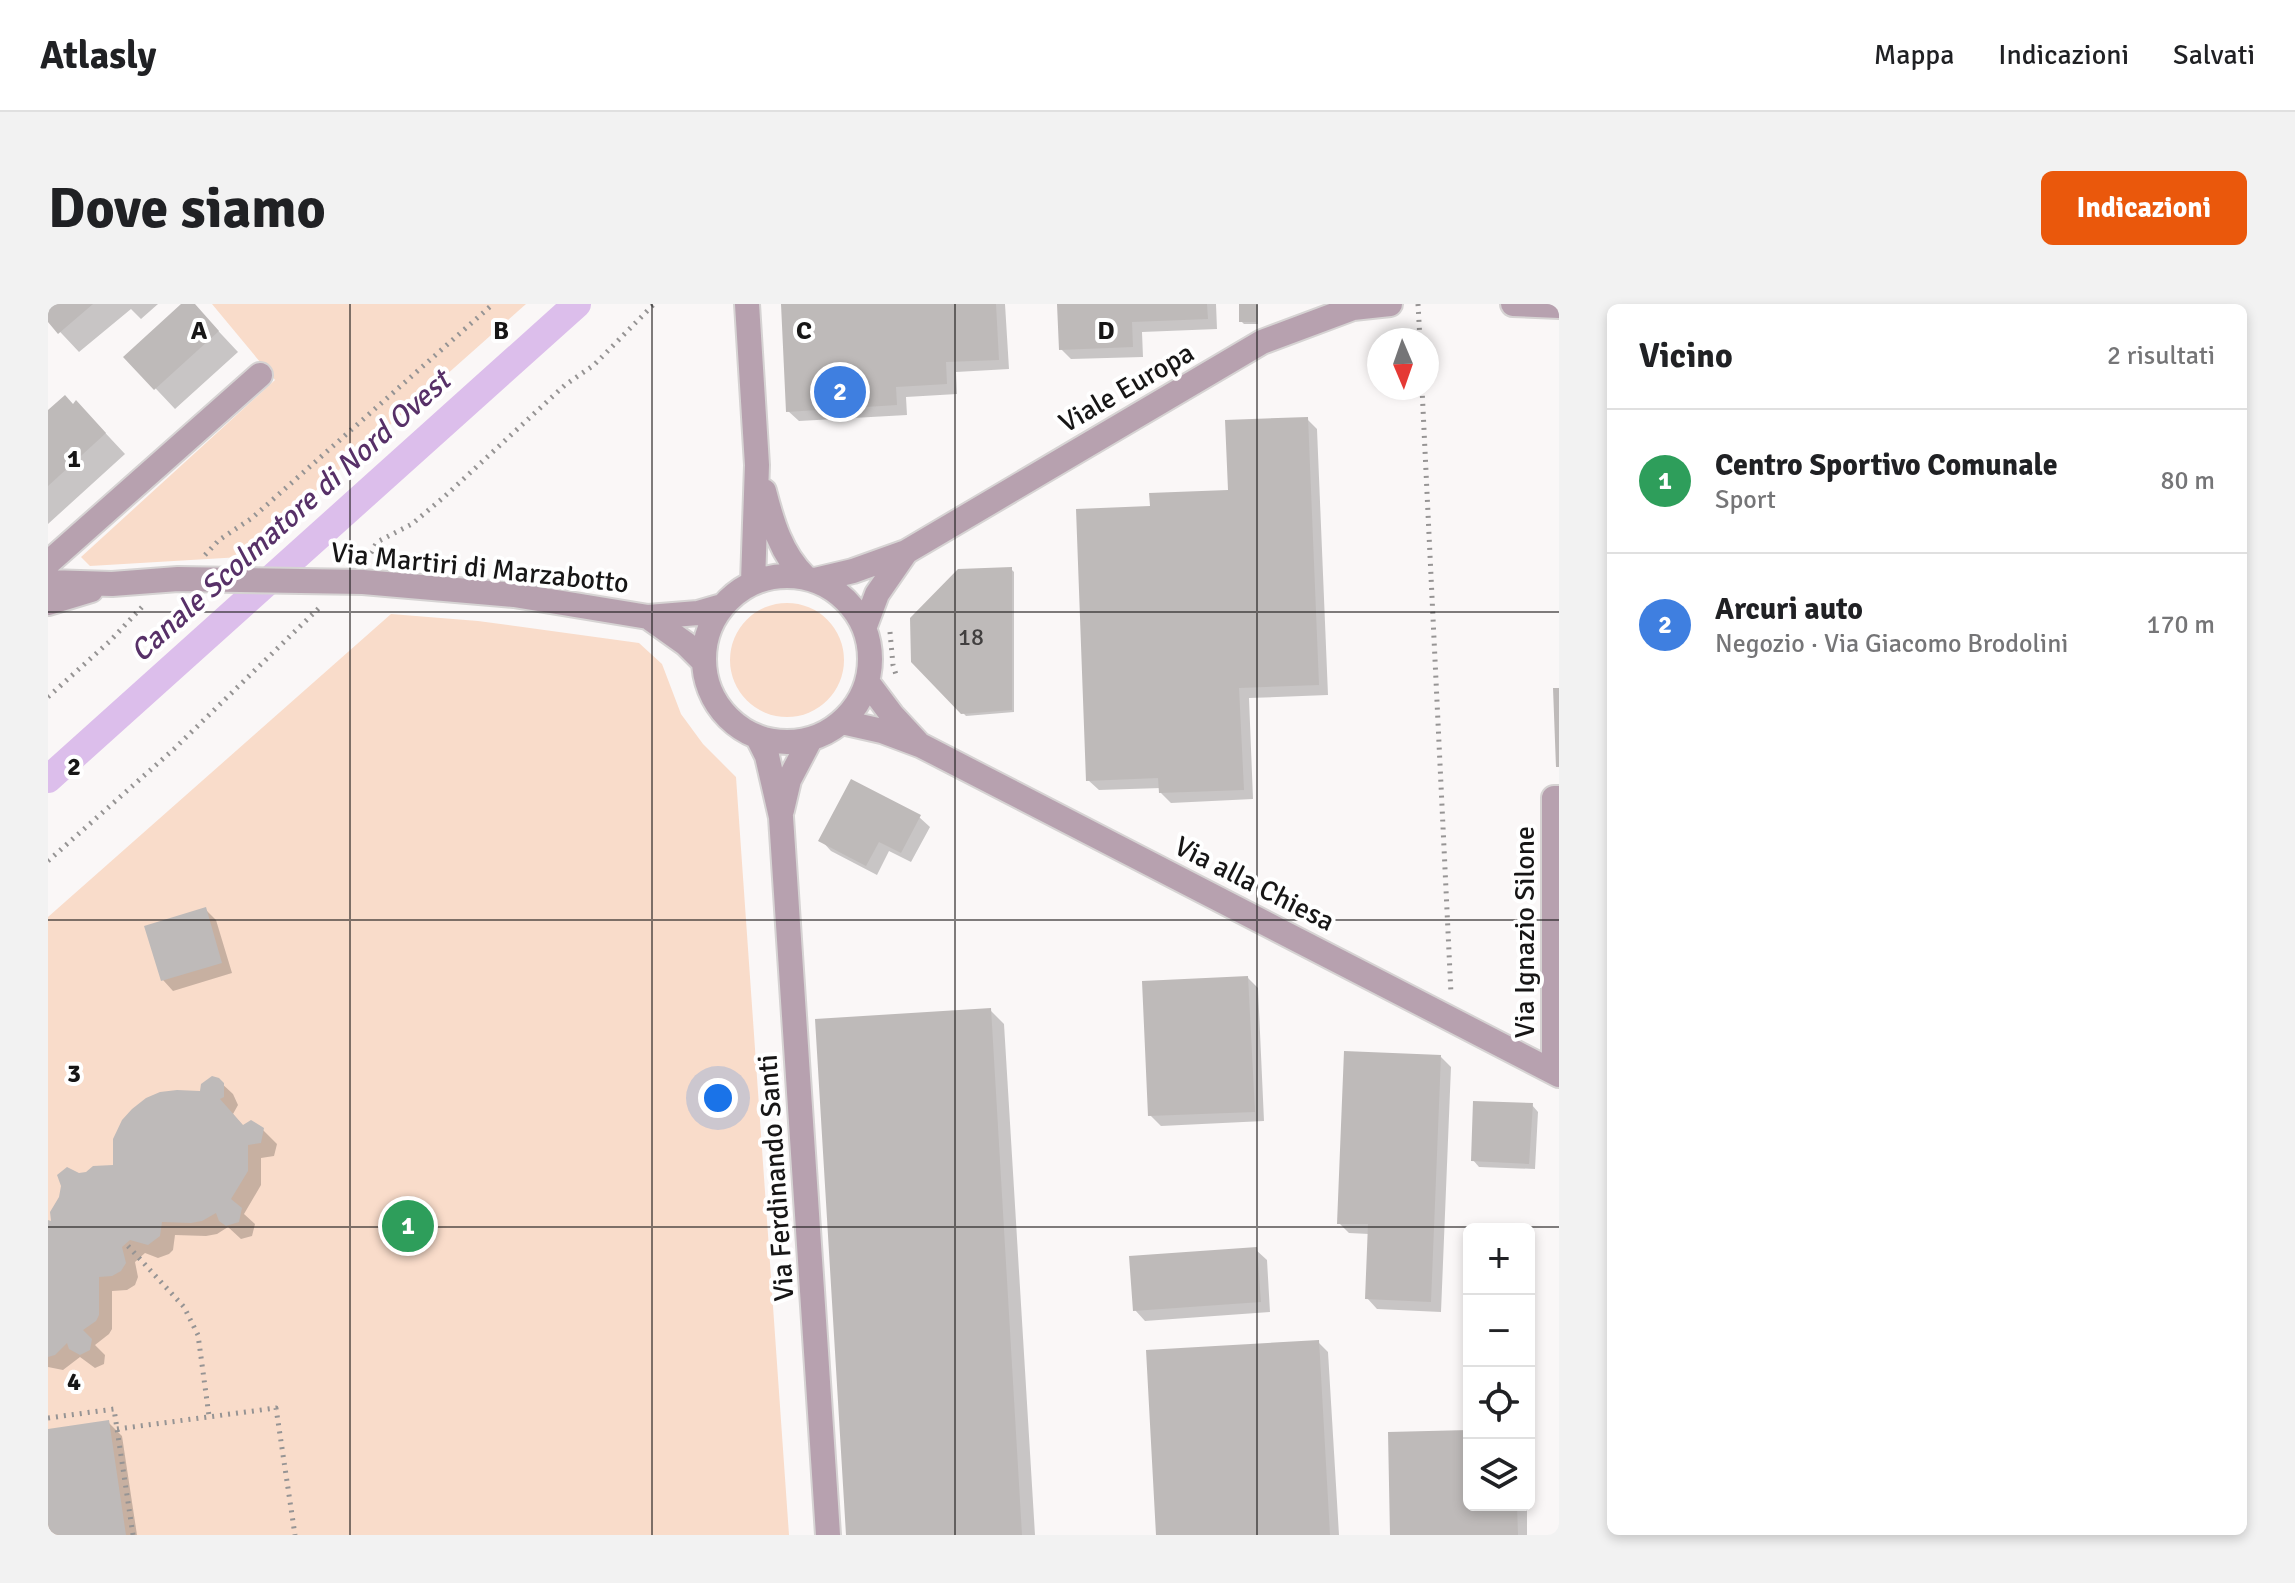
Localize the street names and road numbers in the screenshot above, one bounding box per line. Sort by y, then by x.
street label: Viale Europa [1053,336,1200,440]
street label: Via Martiri di Marzabotto [329,535,631,601]
street label: Via Ignazio Silone [1508,826,1542,1038]
street label: Via alla Chiesa [1169,829,1340,939]
street label: Via Ferdinando Santi [750,1053,802,1302]

